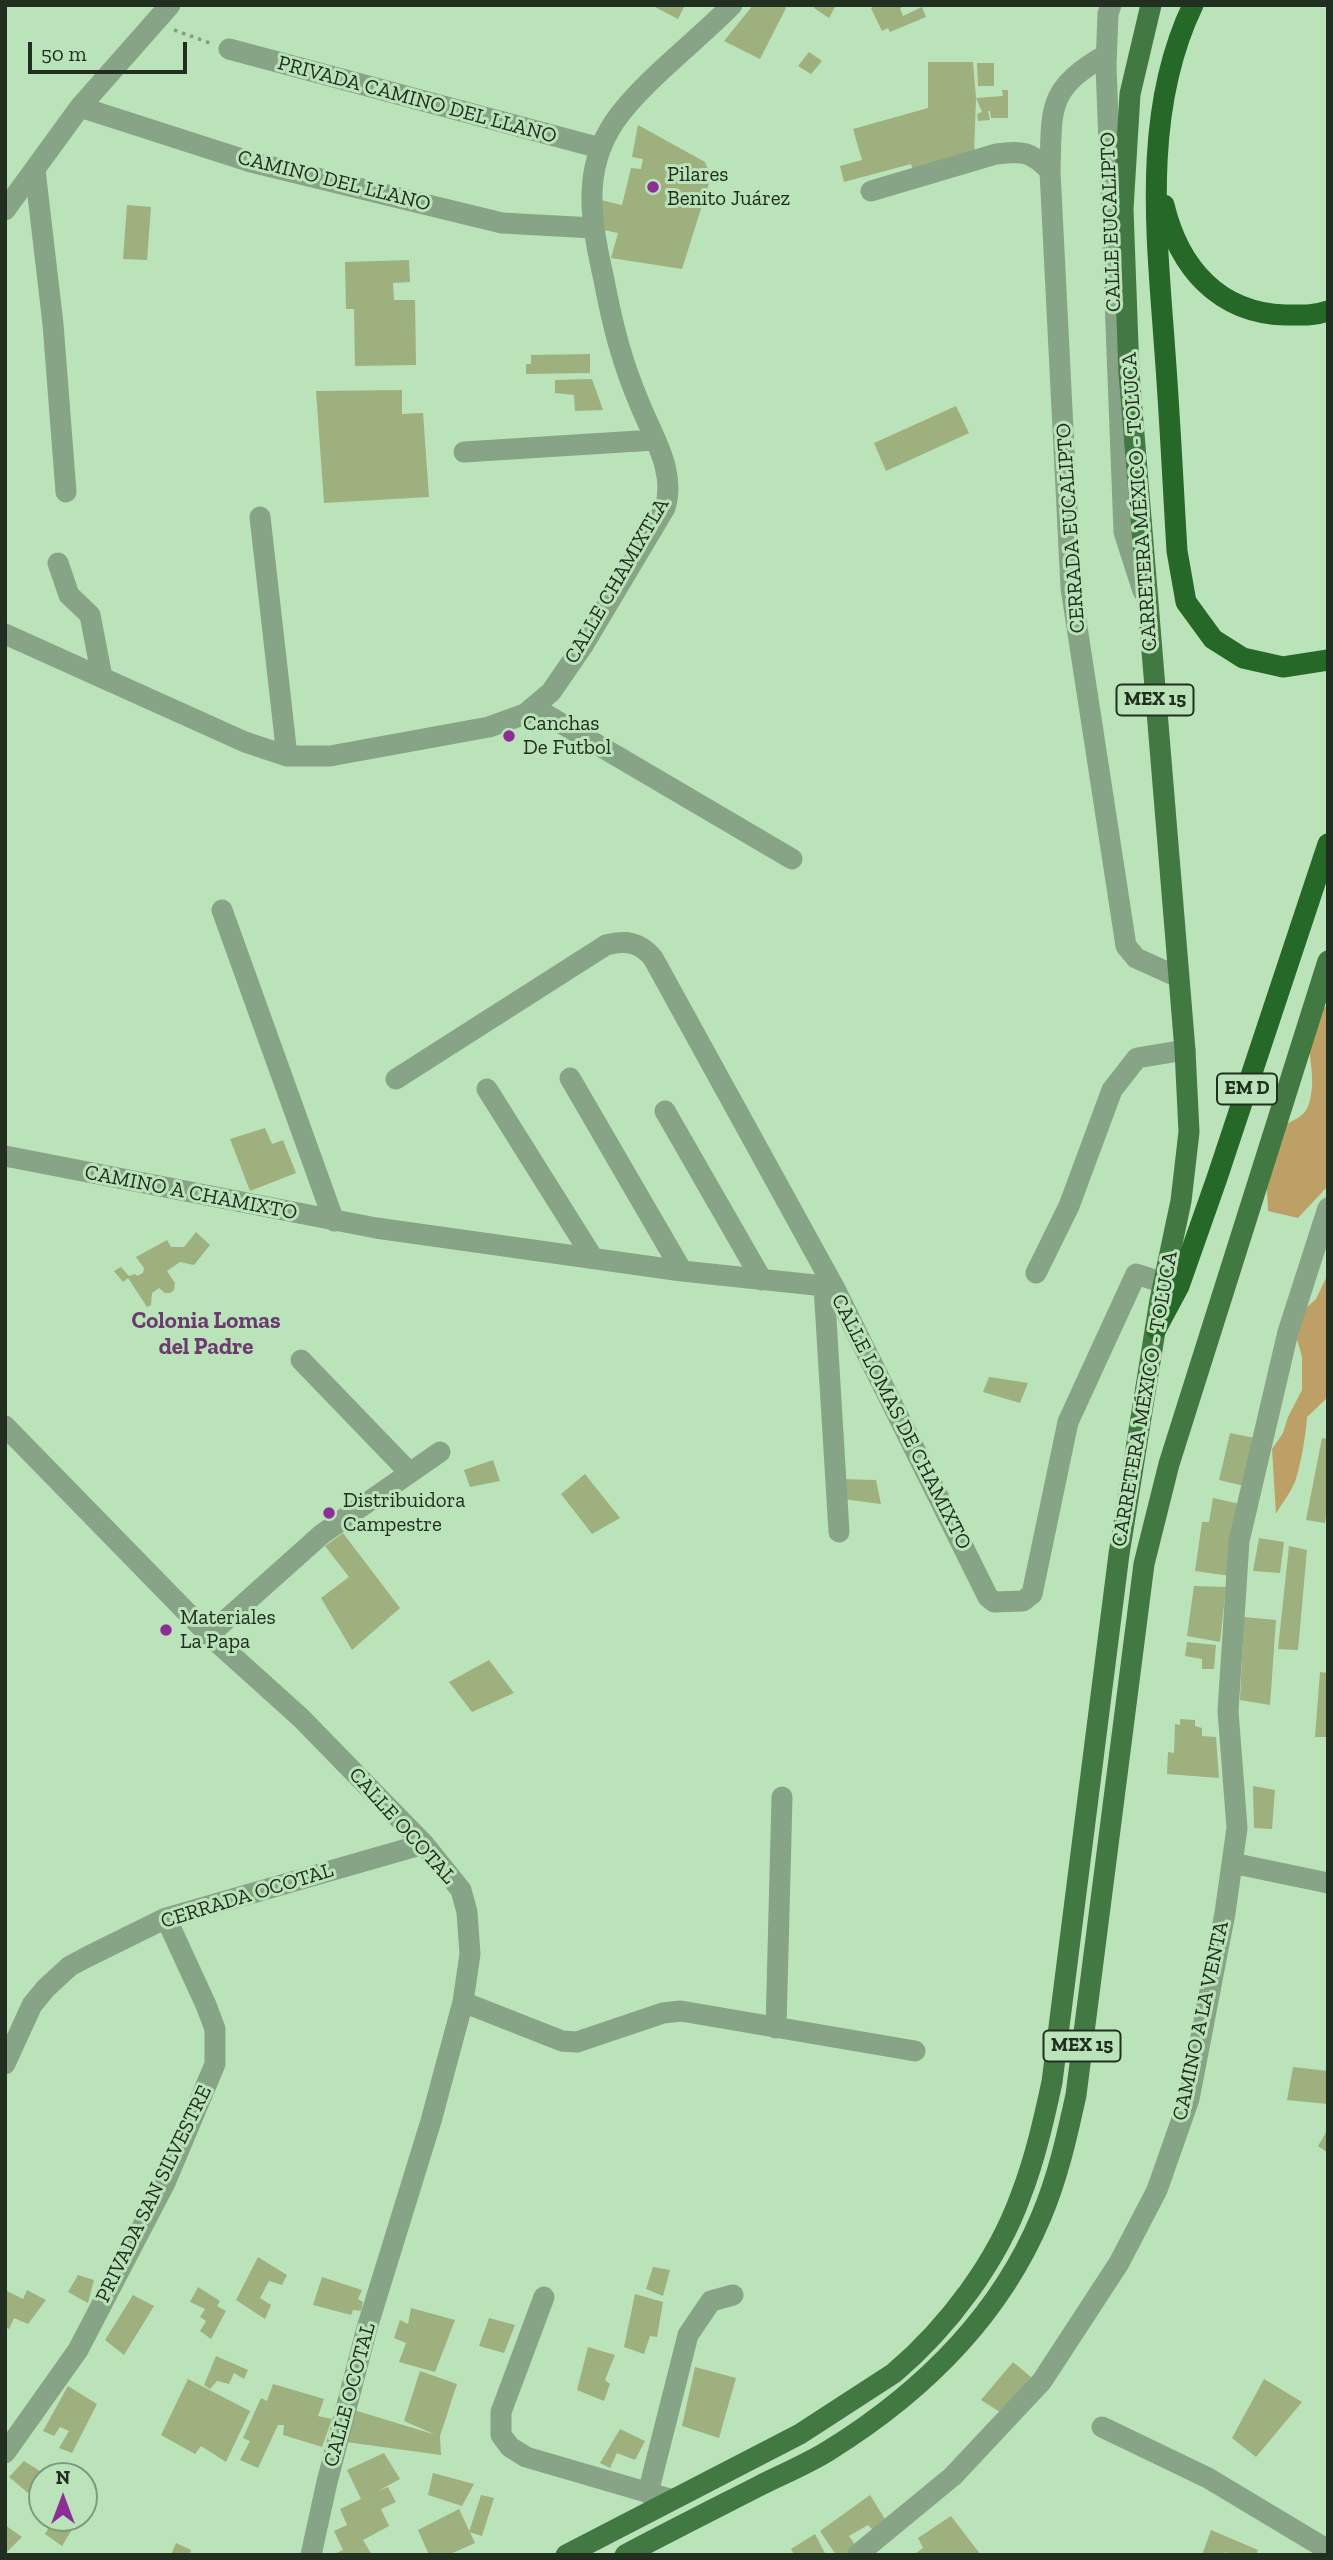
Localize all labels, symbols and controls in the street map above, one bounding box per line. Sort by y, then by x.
scale bar [32,28,191,72]
text: 50 m [41,41,87,66]
street label: PRIVADA CAMINO DEL LLANO [275,51,559,149]
street label: CALLE EUCALIPTO [1095,132,1127,312]
street label: CAMINO DEL LLANO [235,145,433,217]
place label: Pilares Benito Juárez [667,162,790,212]
marker: Pilares Benito Juárez [645,179,661,195]
street label: CARRETERA MÉXICO - TOLUCA [1117,352,1163,652]
street label: CERRADA EUCALIPTO [1051,422,1091,634]
street label: CALLE CHAMIXTLA [559,494,675,668]
road number: MEX 15 [1116,684,1194,716]
place label: Canchas De Futbol [523,711,611,761]
marker: Canchas De Futbol [501,728,517,744]
road number: EM D [1217,1074,1277,1105]
street label: CAMINO A CHAMIXTO [83,1160,299,1226]
street label: CARRETERA MÉXICO - TOLUCA [1107,1249,1183,1549]
street label: CALLE LOMAS DE CHAMIXTO [825,1290,977,1554]
district label: Colonia Lomas del Padre [131,1307,281,1361]
place label: Distribuidora Campestre [343,1488,466,1538]
marker: Distribuidora Campestre [321,1505,337,1521]
place label: Materiales La Papa [180,1605,276,1655]
marker: Materiales La Papa [158,1622,174,1638]
street label: CALLE OCOTAL [343,1763,461,1889]
street label: CERRADA OCOTAL [158,1858,336,1934]
street label: CAMINO A LA VENTA [1168,1919,1234,2123]
road number: MEX 15 [1044,2030,1120,2062]
street label: PRIVADA SAN SILVESTRE [90,2081,218,2307]
street label: CALLE OCOTAL [319,2320,381,2470]
north arrow [28,2462,98,2532]
text: N [56,2466,70,2489]

